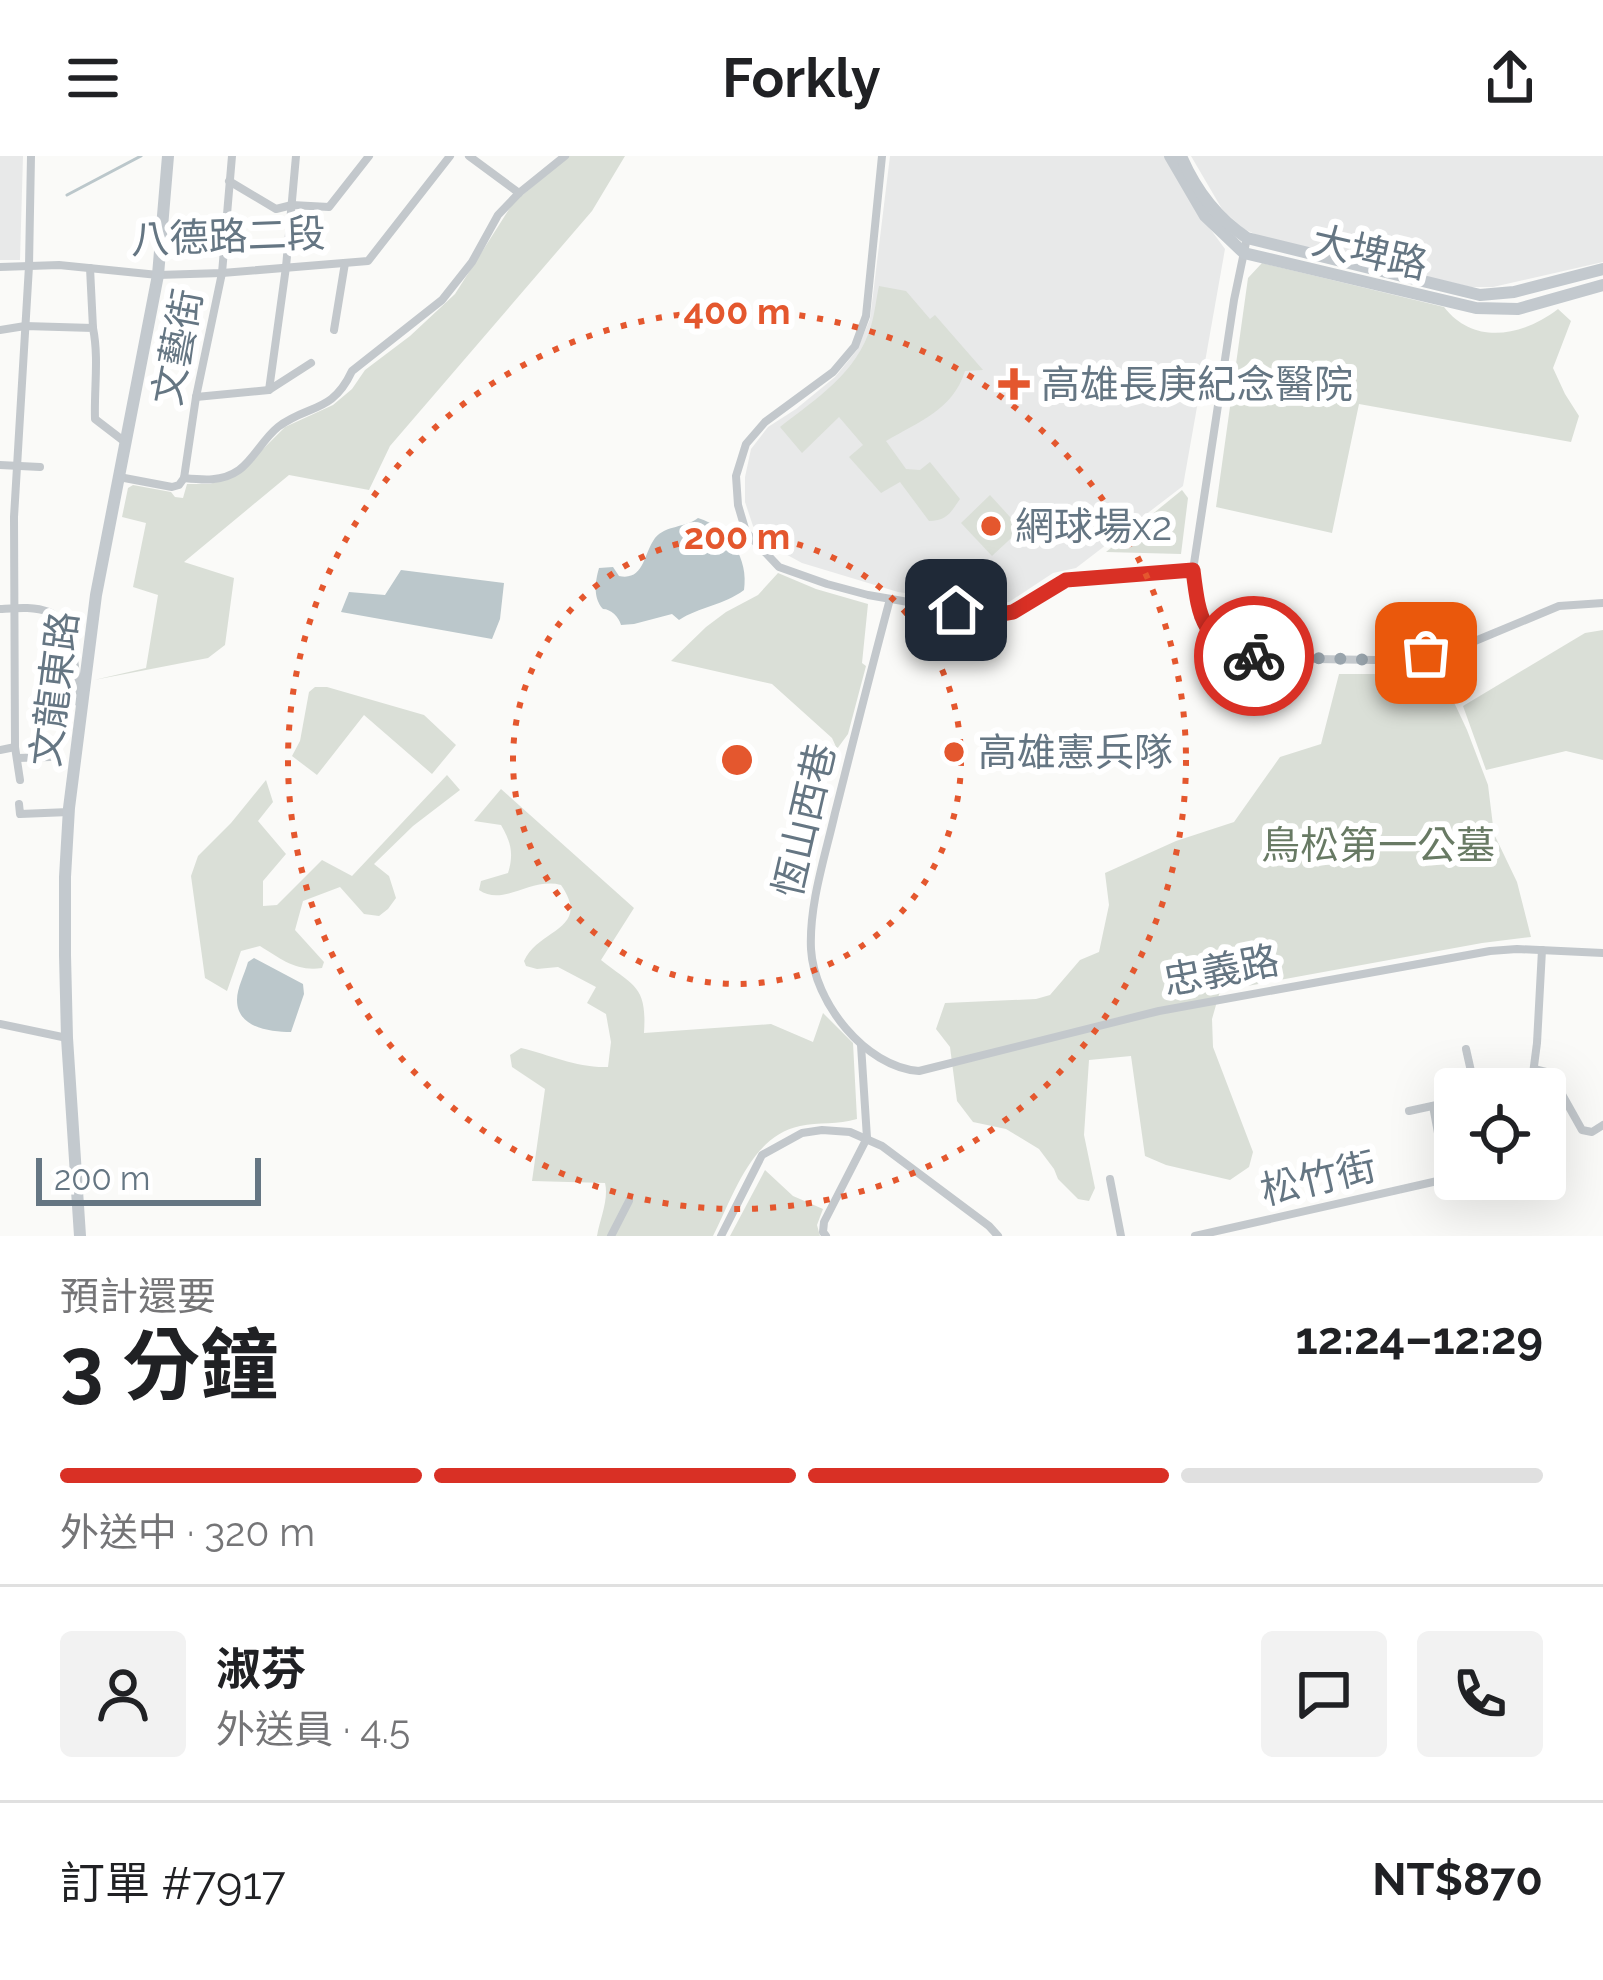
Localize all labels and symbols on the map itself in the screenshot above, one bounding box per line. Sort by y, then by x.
street label: 八德路二段 [130,210,326,262]
street label: 大埤路 [1308,216,1432,288]
street label: 文藝街 [143,285,211,409]
text: 400 m [684,290,790,332]
place label: 高雄長庚紀念醫院 [1041,361,1353,407]
marker: 高雄長庚紀念醫院 [998,368,1030,400]
place label: 網球場x2 [1015,503,1172,549]
marker: 網球場x2 [978,513,1004,539]
text: 200 m [684,515,790,557]
pin [905,559,1007,661]
courier [1194,596,1314,716]
pin [1375,602,1477,704]
street label: 文龍東路 [22,609,86,769]
place label: 高雄憲兵隊 [978,729,1173,775]
centre of rings [716,739,758,781]
street label: 恆山西巷 [764,739,844,901]
marker: 高雄憲兵隊 [941,739,967,765]
park label: 鳥松第一公墓 [1261,822,1495,868]
street label: 忠義路 [1159,936,1283,1004]
street label: 松竹街 [1256,1142,1380,1214]
scale bar [36,1152,261,1205]

